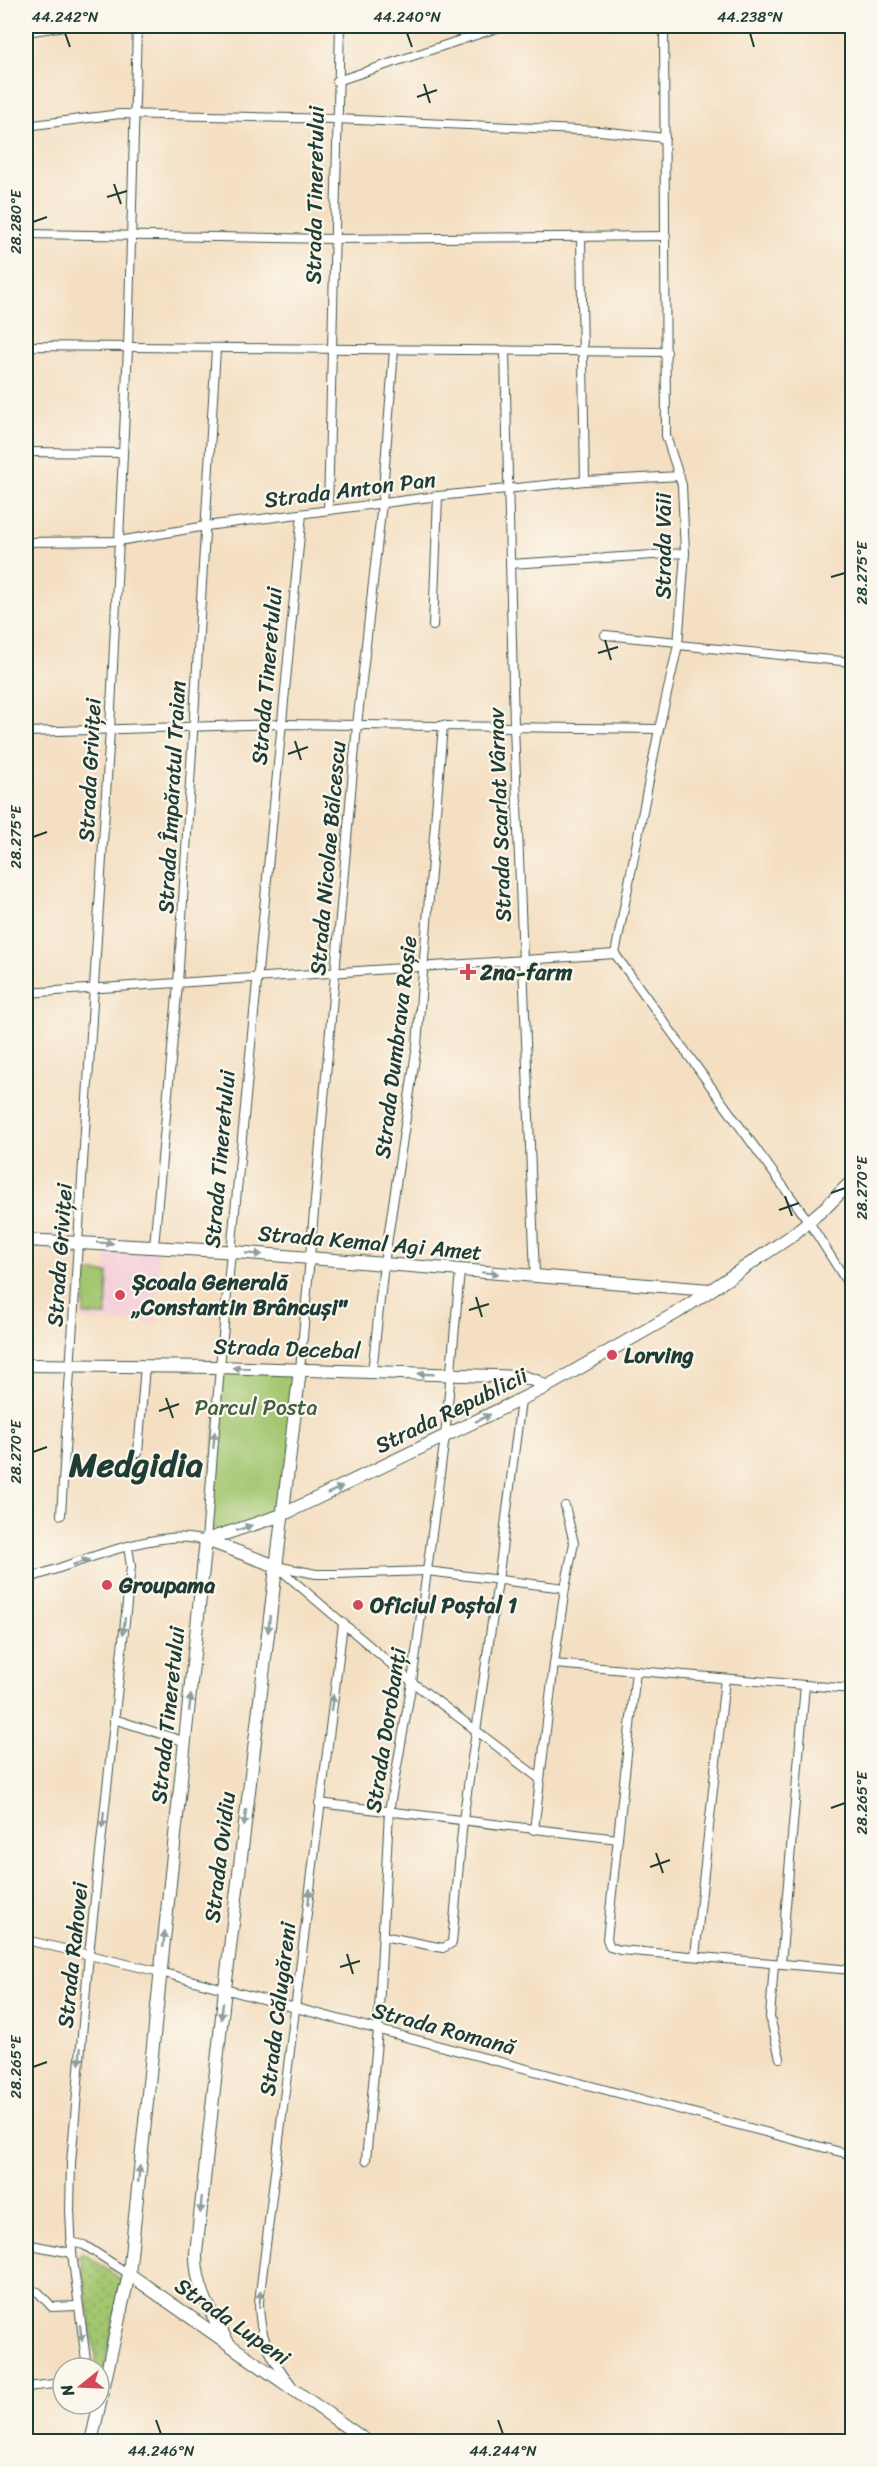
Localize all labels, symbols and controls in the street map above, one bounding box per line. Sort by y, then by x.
text: 44.242°N [32,4,99,30]
text: 44.240°N [373,4,441,30]
text: 44.238°N [717,4,784,30]
street label: Strada Tineretului [293,105,336,285]
text: 28.280°E [3,188,29,254]
street label: Strada Anton Pan [262,460,438,519]
street label: Strada Văii [644,492,683,599]
text: 28.275°E [849,540,875,605]
street label: Strada Tineretului [239,585,294,767]
street label: Strada Împăratul Traian [146,679,197,915]
street label: Strada Griviței [66,696,113,843]
street label: Strada Scarlat Vârnav [476,706,523,923]
street label: Strada Nicolae Bălcescu [298,739,357,977]
text: 28.275°E [3,804,29,869]
street label: Strada Dumbrava Roșie [362,933,429,1161]
place label: 2na-farm [479,953,572,992]
marker: 2na-farm [461,965,475,979]
street label: Strada Tineretului [192,1068,247,1250]
text: 28.270°E [849,1154,875,1220]
street label: Strada Griviței [35,1181,84,1328]
street label: Strada Kemal Agi Amet [256,1213,484,1272]
one-way arrow [95,1239,114,1248]
one-way arrow [244,1249,263,1259]
place label: Școala Generală „Constantin Brâncuși" [130,1263,348,1327]
one-way arrow [480,1268,499,1278]
marker: Școala Generală „Constantin Brâncuși" [113,1288,127,1302]
street label: Strada Decebal [213,1326,362,1371]
place label: Lorving [624,1336,694,1375]
marker: Lorving [605,1348,619,1362]
street label: Strada Republicii [368,1356,535,1464]
one-way arrow [232,1363,251,1372]
one-way arrow [417,1370,436,1379]
park label: Parcul Posta [194,1388,318,1427]
one-way arrow [474,1414,492,1424]
text: 28.270°E [3,1418,29,1484]
one-way arrow [209,1431,219,1450]
district label: Medgidia [68,1435,203,1495]
one-way arrow [327,1485,344,1494]
one-way arrow [235,1522,253,1532]
one-way arrow [72,1556,90,1566]
place label: Groupama [118,1566,215,1605]
marker: Groupama [100,1578,114,1592]
place label: Oficiul Poștal 1 [370,1586,518,1625]
marker: Oficiul Poștal 1 [351,1598,365,1612]
one-way arrow [264,1615,274,1634]
one-way arrow [119,1616,129,1635]
street label: Strada Tineretului [139,1623,196,1806]
street label: Strada Dorobanți [353,1644,418,1815]
one-way arrow [328,1693,337,1712]
one-way arrow [185,1694,195,1713]
text: 28.265°E [849,1770,875,1835]
street label: Strada Ovidiu [192,1789,247,1925]
one-way arrow [241,1808,250,1827]
one-way arrow [99,1810,108,1829]
street label: Strada Rahovei [45,1879,100,2030]
one-way arrow [304,1887,314,1906]
street label: Strada Călugăreni [247,1919,308,2098]
one-way arrow [159,1929,169,1948]
street label: Strada Romană [368,1991,521,2067]
one-way arrow [217,2002,227,2021]
text: 28.265°E [3,2034,29,2099]
one-way arrow [75,2046,85,2065]
one-way arrow [134,2165,144,2184]
one-way arrow [196,2196,206,2215]
street label: Strada Lupeni [166,2267,300,2377]
one-way arrow [255,2289,265,2308]
one-way arrow [77,2324,86,2343]
north arrow [51,2356,111,2416]
text: N [51,2380,83,2401]
text: 44.246°N [128,2438,195,2464]
text: 44.244°N [469,2438,537,2464]

